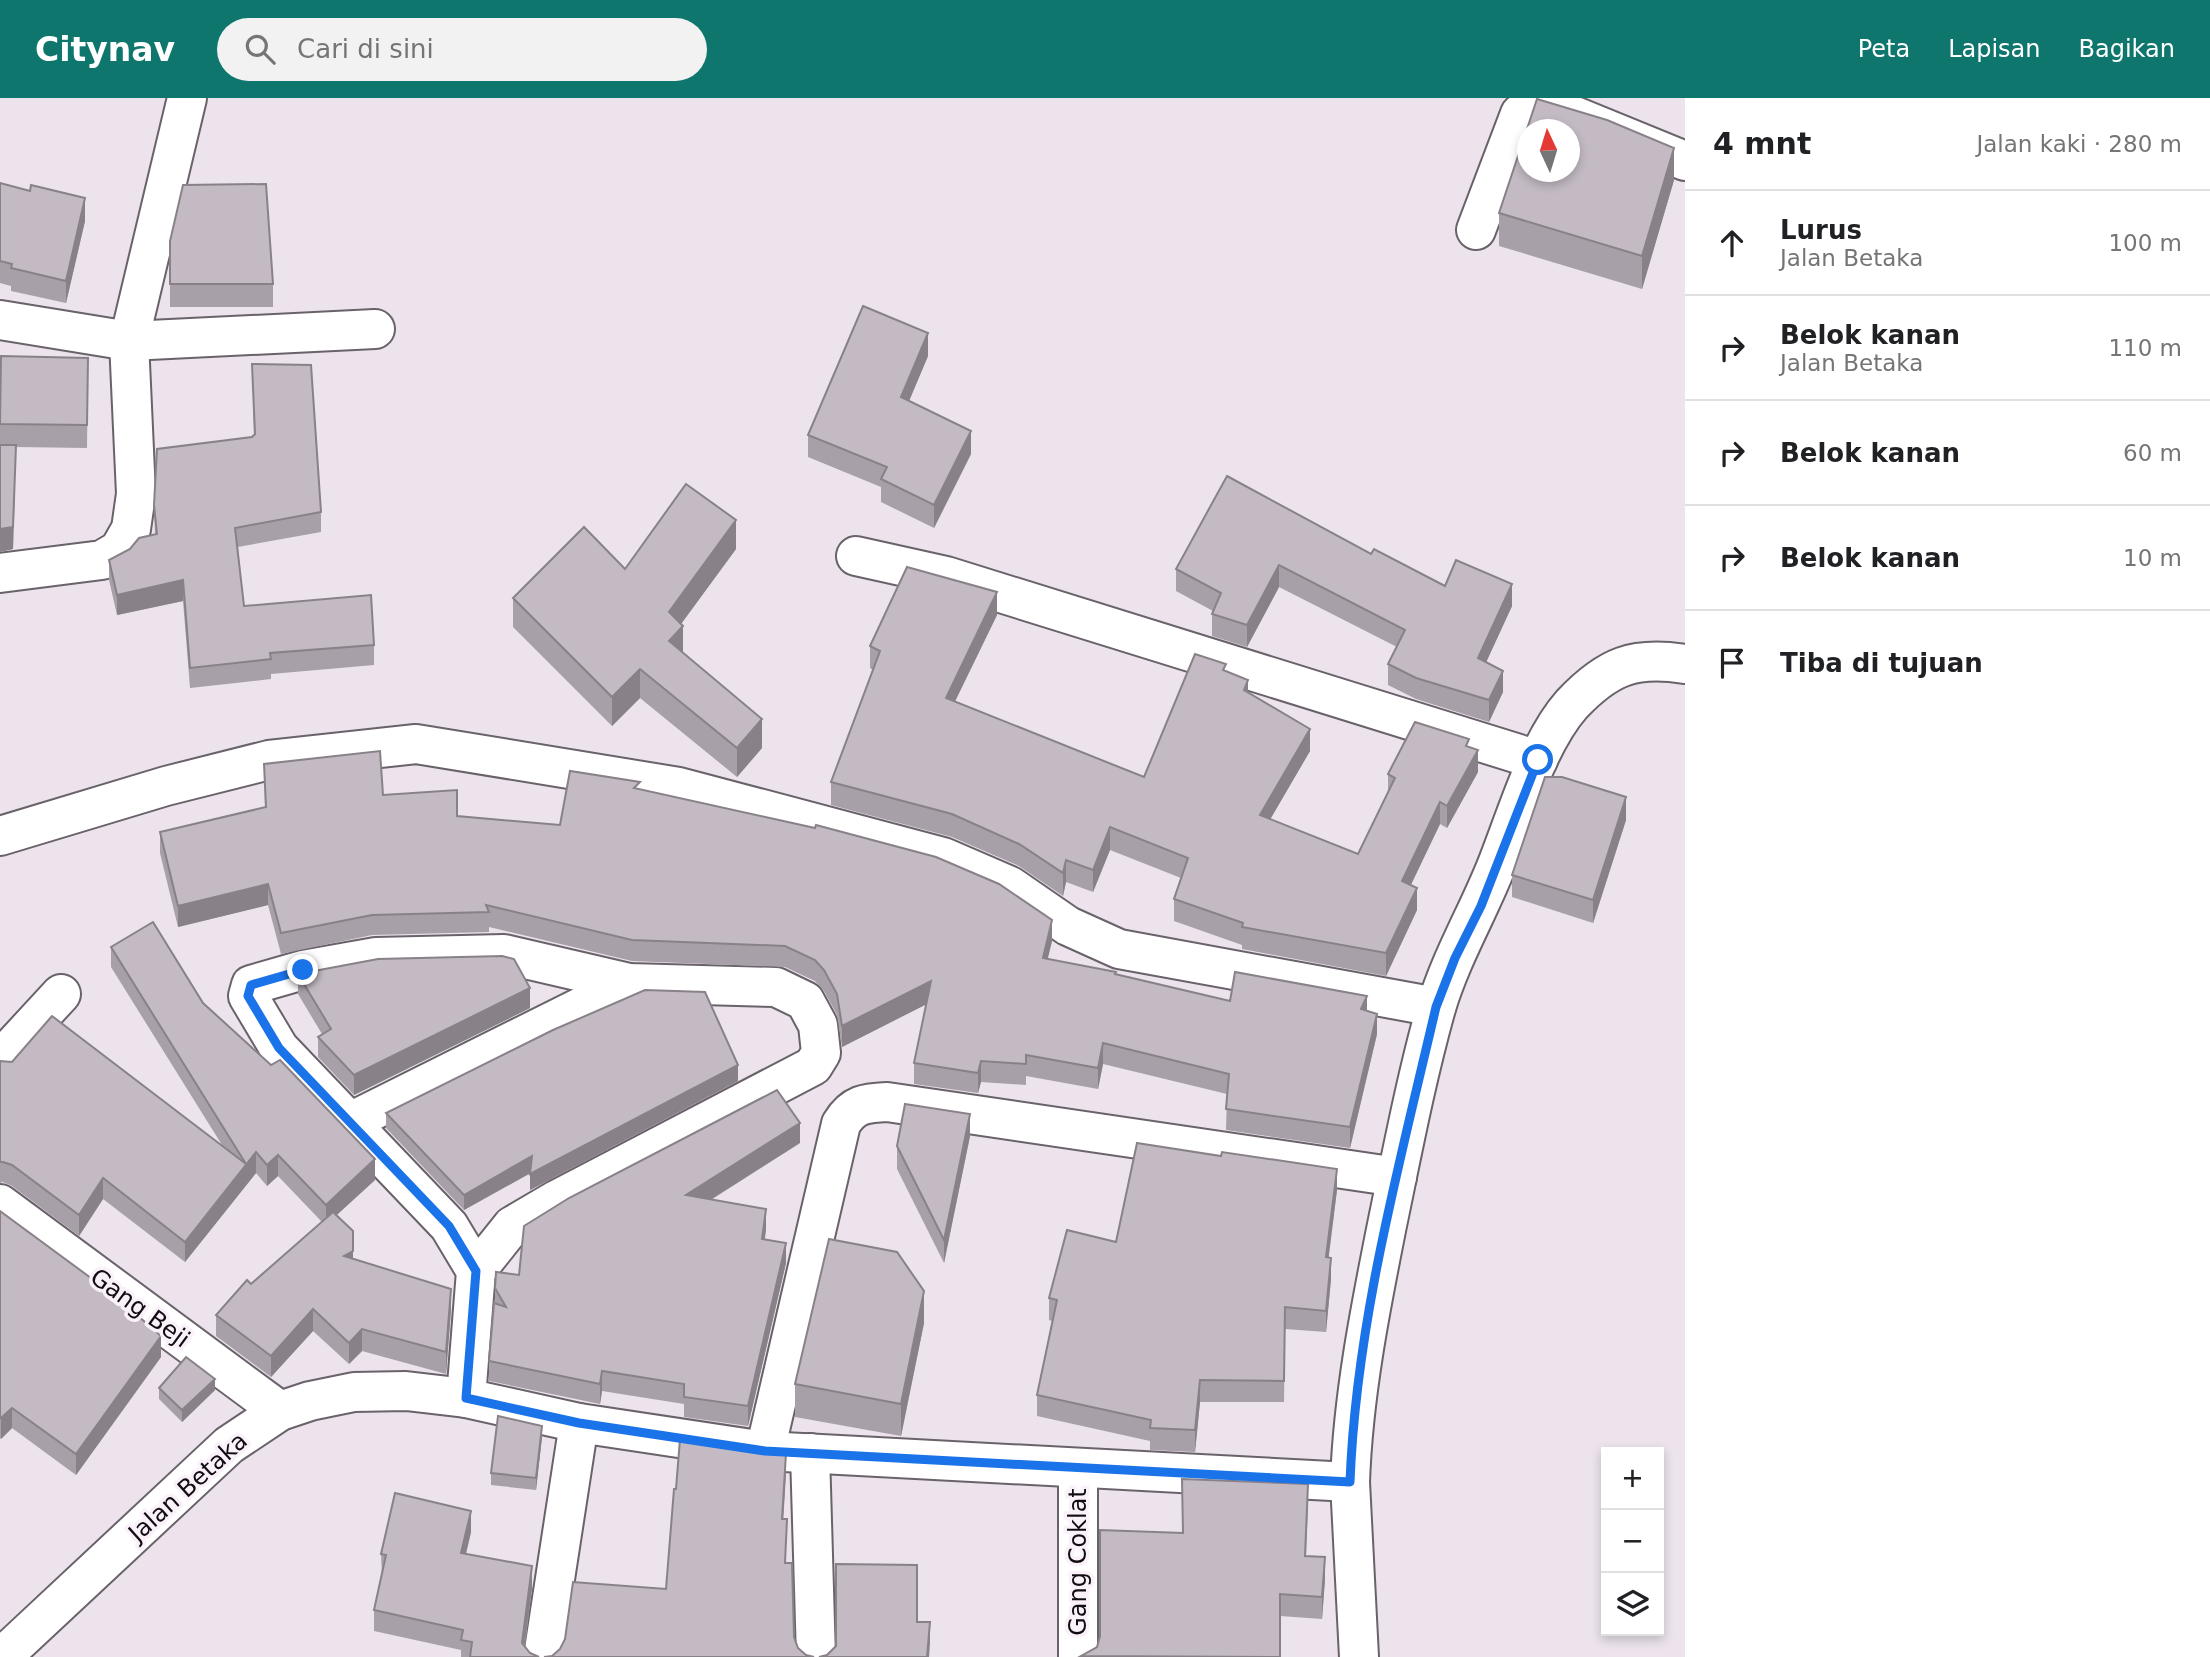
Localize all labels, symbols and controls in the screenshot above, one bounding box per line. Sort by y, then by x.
search box [217,18,707,81]
text: Citynav [35,30,175,69]
icon: search [241,30,279,68]
text: Cari di sini [297,34,434,64]
text: Peta [1858,35,1910,63]
text: Lapisan [1948,35,2041,63]
text: Bagikan [2079,35,2175,63]
north arrow [1517,119,1580,182]
text: 4 mnt [1713,126,1811,161]
text: Jalan kaki · 280 m [1976,131,2182,157]
text: Lurus [1780,215,1862,245]
icon: ahead [1713,224,1751,262]
text: 100 m [2108,230,2182,256]
text: Jalan Betaka [1780,245,1923,271]
text: Belok kanan [1780,320,1960,350]
icon: right [1713,329,1751,367]
text: 110 m [2108,335,2182,361]
text: Jalan Betaka [1780,350,1923,376]
icon: right [1713,434,1751,472]
text: Belok kanan [1780,438,1960,468]
text: 60 m [2123,440,2182,466]
icon: right [1713,539,1751,577]
text: Belok kanan [1780,543,1960,573]
text: 10 m [2123,545,2182,571]
icon: arrive [1713,644,1751,682]
text: Tiba di tujuan [1780,648,1983,678]
route start [1522,744,1553,775]
route end [287,954,318,985]
street label: Gang Beji [85,1263,195,1353]
street label: Jalan Betaka [122,1427,253,1549]
map controls [1601,1447,1664,1636]
button: + [1601,1447,1664,1510]
street label: Gang Coklat [1064,1488,1092,1636]
button: − [1601,1510,1664,1573]
button: layers [1601,1573,1664,1636]

